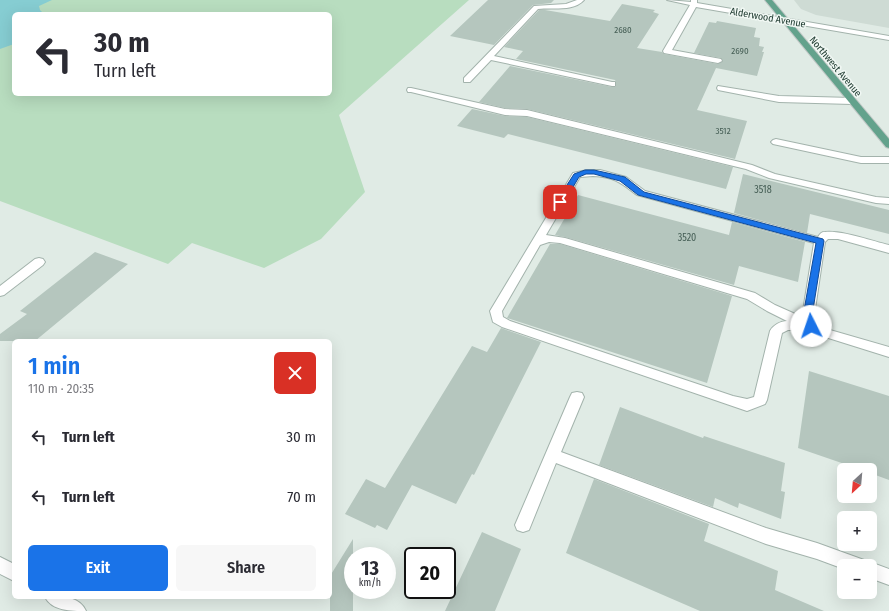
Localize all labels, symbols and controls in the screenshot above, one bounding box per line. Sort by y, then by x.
street label: Alderwood Avenue [729,5,807,31]
house number: 2680 [614,25,632,35]
text: 30 m [94,26,150,59]
icon: left [28,28,80,80]
street label: Northwest Avenue [807,34,864,99]
house number: 2690 [731,46,749,56]
text: Turn left [94,60,156,82]
house number: 3512 [715,126,731,136]
house number: 3518 [754,184,772,196]
pin [543,185,577,219]
icon: arrive [549,191,571,213]
house number: 3520 [678,232,696,244]
position arrow [790,305,832,347]
text: 1 min [28,352,80,380]
button: close [274,352,316,394]
text: 110 m · 20:35 [28,381,94,396]
icon: left [28,426,50,448]
text: Turn left [62,428,115,446]
text: 30 m [286,428,316,446]
north arrow [837,463,877,503]
map controls [837,463,877,599]
icon: left [28,486,50,508]
text: Turn left [62,488,115,506]
text: 70 m [287,488,316,506]
button: + [837,511,877,551]
button: Exit [28,545,168,591]
button: Share [176,545,316,591]
speed limit sign: 20 [404,547,456,599]
text: 13 [361,556,379,580]
button: − [837,559,877,599]
text: km/h [359,577,381,589]

